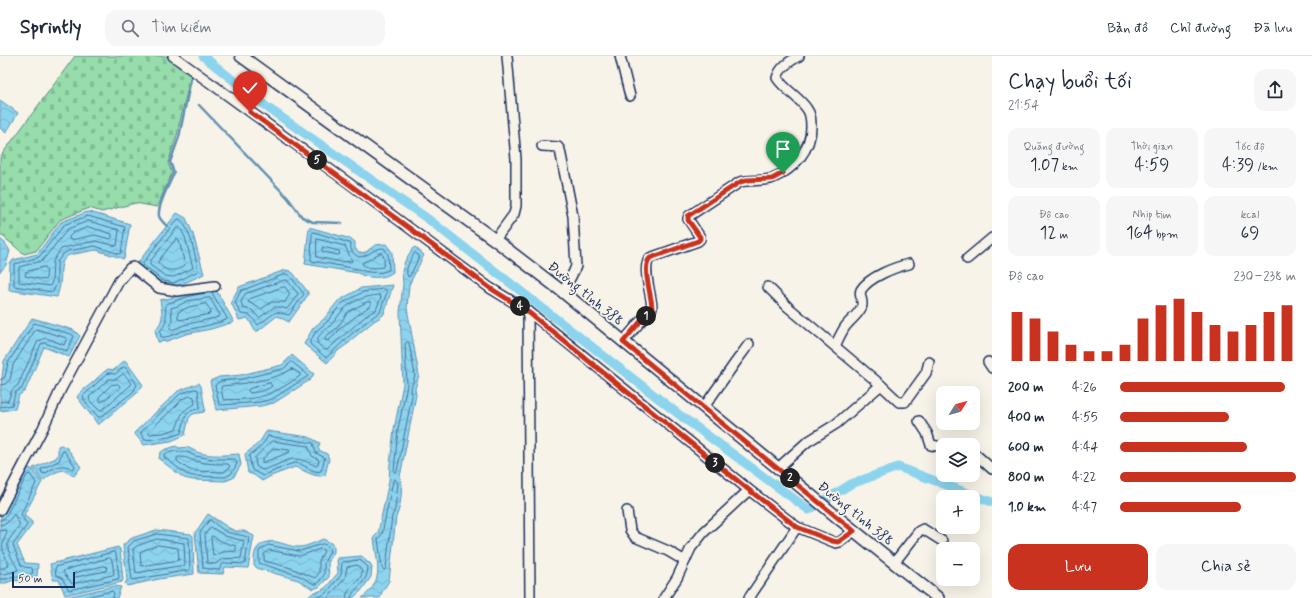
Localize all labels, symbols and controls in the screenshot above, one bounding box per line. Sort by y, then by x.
search box [105,10,385,46]
text: Sprintly [20,15,81,40]
icon: search [119,17,141,39]
text: Tìm kiếm [151,18,211,38]
text: Bản đồ [1107,19,1148,37]
text: Chỉ đường [1170,19,1231,37]
text: Đã lưu [1253,19,1292,37]
text: Chạy buổi tối [1008,68,1132,96]
button: share [1254,69,1296,111]
pin [233,71,267,112]
icon: check [239,77,261,99]
text: 21:54 [1008,97,1039,114]
pin [766,132,800,173]
icon: arrive [772,138,794,160]
text: Quãng đường [1023,140,1085,154]
text: Thời gian [1131,140,1173,154]
text: Tốc độ [1235,140,1265,154]
pin: 5 [307,150,327,170]
text: 5 [314,153,320,167]
text: 1.07 [1030,154,1059,176]
text: 4:59 [1135,154,1169,176]
text: 4:39 [1222,154,1254,176]
text: km [1059,160,1078,174]
text: /km [1254,160,1278,174]
text: Độ cao [1039,208,1069,222]
text: Nhịp tim [1133,208,1171,222]
text: kcal [1241,208,1259,222]
text: 12 [1040,222,1056,244]
text: 164 [1126,222,1153,244]
text: 69 [1241,222,1259,244]
text: m [1056,228,1068,242]
text: bpm [1153,228,1178,242]
street label: Đường tỉnh 388 [542,258,627,331]
text: Độ cao [1008,268,1044,285]
text: 230–238 m [1234,268,1296,285]
pin: 4 [510,296,530,316]
text: 4 [517,299,523,313]
pin: 1 [636,306,656,326]
text: 1 [644,309,648,323]
text: 200 m [1008,379,1043,396]
text: 4:26 [1072,379,1097,396]
north arrow [936,386,980,430]
map controls [936,386,980,586]
text: 400 m [1008,409,1045,426]
text: 4:55 [1072,409,1098,426]
button: layers [936,438,980,482]
text: 600 m [1008,439,1044,456]
text: 4:44 [1072,439,1099,456]
pin: 3 [705,453,725,473]
text: 3 [713,456,717,470]
pin: 2 [780,468,800,488]
text: 800 m [1008,469,1044,486]
text: 4:22 [1072,469,1096,486]
text: 2 [787,471,793,485]
street label: Đường tỉnh 388 [812,478,897,551]
button: + [936,490,980,534]
text: 1.0 km [1008,499,1046,516]
text: 4:47 [1072,499,1097,516]
button: − [936,542,980,586]
button: Lưu [1008,544,1148,590]
button: Chia sẻ [1156,544,1296,590]
scale bar [12,570,75,589]
text: 50 m [18,572,43,586]

